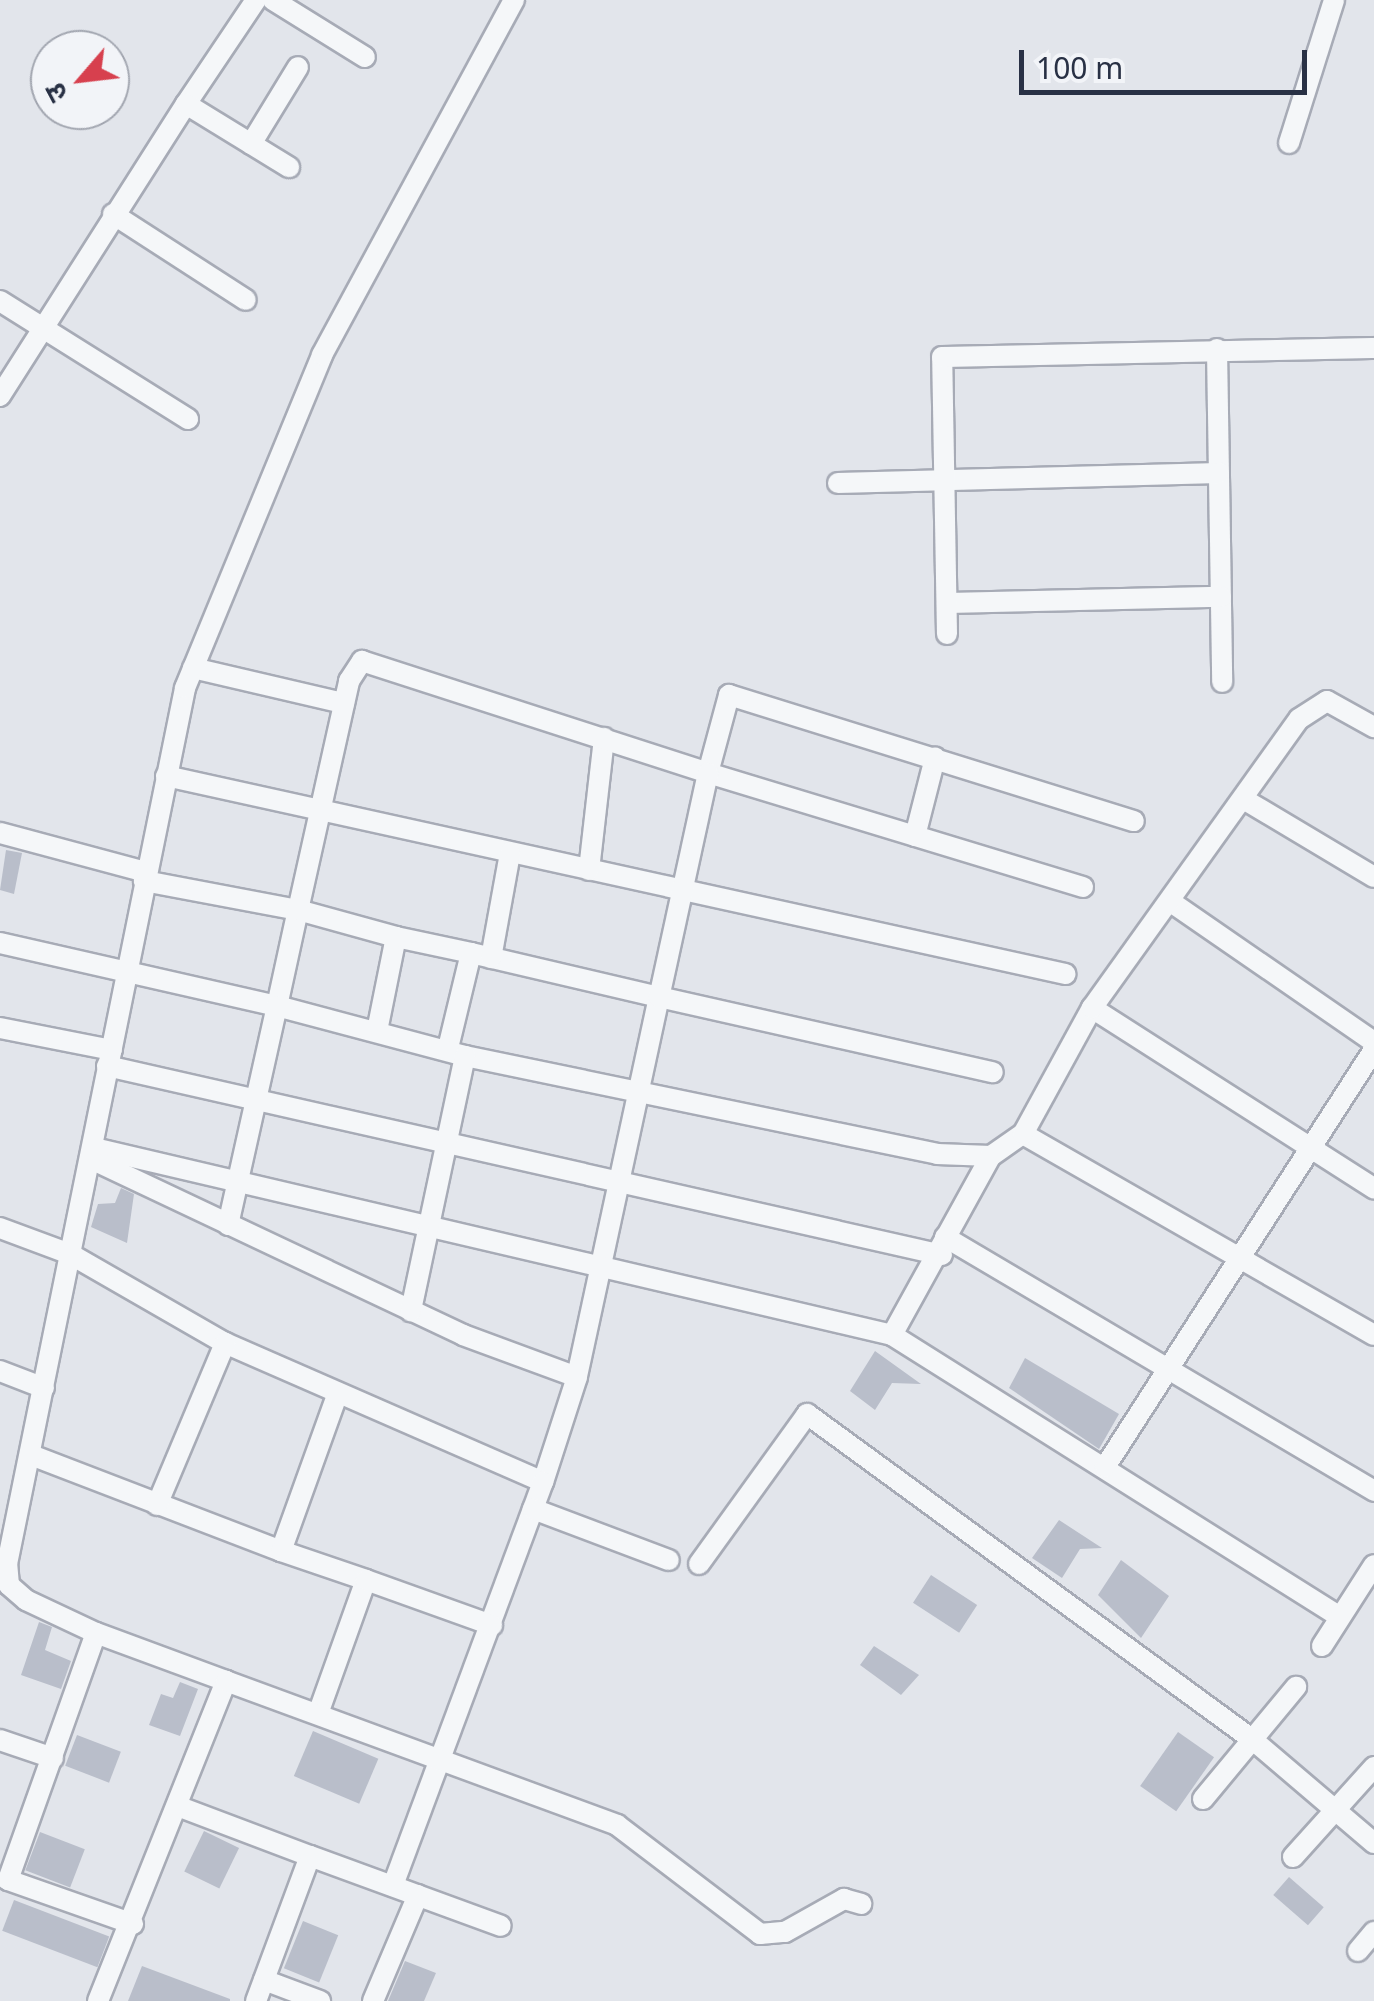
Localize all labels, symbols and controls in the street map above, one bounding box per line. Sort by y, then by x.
north arrow [30,30,130,130]
scale bar [1024,30,1312,92]
text: 100 m [1036,47,1123,88]
text: उ [35,77,76,109]

